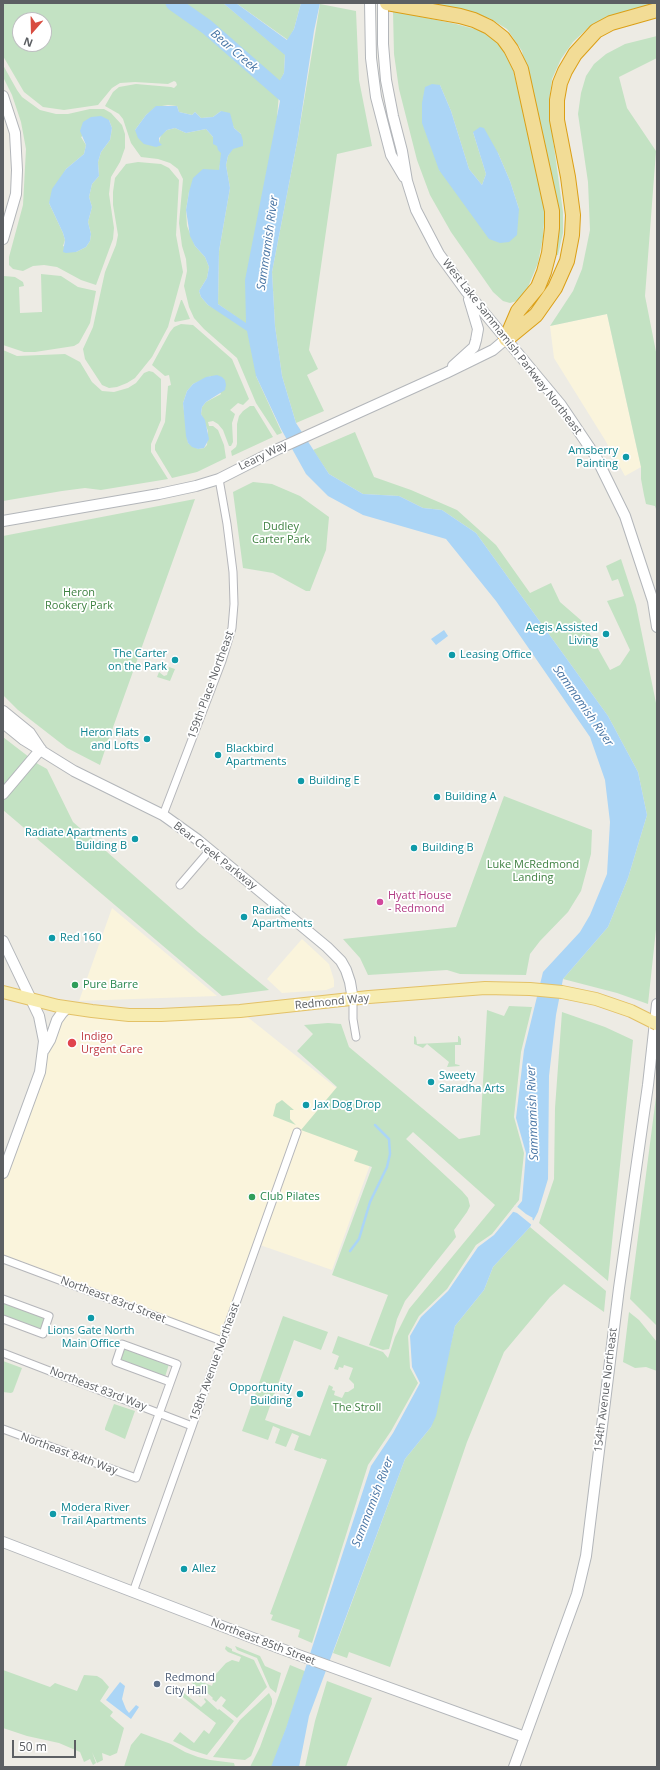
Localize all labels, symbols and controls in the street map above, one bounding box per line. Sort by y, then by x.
north arrow [12,12,52,52]
water label: Bear Creek [208,27,260,75]
text: N [21,34,35,51]
water label: Sammamish River [254,195,282,291]
street label: West Lake Sammamish Parkway Northeast [439,257,585,437]
street label: Leary Way [236,439,290,473]
place label: Amsberry Painting [568,444,618,470]
marker: Amsberry Painting [621,452,631,462]
park label: Dudley Carter Park [252,520,310,546]
park label: Heron Rookery Park [45,586,113,612]
place label: Aegis Assisted Living [526,621,598,647]
street label: 159th Place Northeast [185,629,237,741]
marker: Aegis Assisted Living [601,629,611,639]
place label: The Carter on the Park [108,647,167,673]
place label: Leasing Office [460,648,532,662]
marker: Leasing Office [447,650,457,660]
marker: The Carter on the Park [170,655,180,665]
water label: Sammamish River [550,663,616,749]
place label: Heron Flats and Lofts [80,726,139,752]
marker: Heron Flats and Lofts [142,734,152,744]
place label: Blackbird Apartments [226,742,286,768]
marker: Blackbird Apartments [213,750,223,760]
place label: Building E [309,774,360,788]
marker: Building E [296,776,306,786]
place label: Building A [445,790,496,804]
marker: Building A [432,792,442,802]
street label: Bear Creek Parkway [171,819,259,893]
place label: Radiate Apartments Building B [25,826,127,852]
marker: Radiate Apartments Building B [130,834,140,844]
place label: Building B [422,841,474,855]
marker: Building B [409,843,419,853]
park label: Luke McRedmond Landing [487,858,579,884]
place label: Hyatt House - Redmond [388,889,451,915]
marker: Hyatt House - Redmond [375,897,385,907]
place label: Radiate Apartments [252,904,312,930]
marker: Radiate Apartments [239,912,249,922]
place label: Red 160 [60,931,101,945]
marker: Red 160 [47,933,57,943]
place label: Pure Barre [83,978,138,992]
marker: Pure Barre [70,980,80,990]
street label: Redmond Way [294,992,370,1012]
place label: Indigo Urgent Care [81,1030,143,1056]
marker: Indigo Urgent Care [66,1037,78,1049]
water label: Sammamish River [524,1065,542,1161]
place label: Sweety Saradha Arts [439,1069,505,1095]
marker: Sweety Saradha Arts [426,1077,436,1087]
place label: Jax Dog Drop [314,1098,381,1112]
marker: Jax Dog Drop [301,1100,311,1110]
place label: Club Pilates [260,1190,320,1204]
marker: Club Pilates [247,1192,257,1202]
street label: Northeast 83rd Street [58,1274,168,1326]
street label: 158th Avenue Northeast [187,1301,243,1423]
marker: Lions Gate North Main Office [86,1313,96,1323]
place label: Lions Gate North Main Office [47,1324,135,1350]
street label: 154th Avenue Northeast [592,1327,620,1453]
street label: Northeast 83rd Way [48,1364,148,1414]
place label: Opportunity Building [229,1381,292,1407]
marker: Opportunity Building [295,1389,305,1399]
park label: The Stroll [333,1401,381,1415]
street label: Northeast 84th Way [19,1430,119,1478]
water label: Sammamish River [349,1455,397,1549]
place label: Modera River Trail Apartments [61,1501,147,1527]
marker: Modera River Trail Apartments [48,1509,58,1519]
place label: Allez [192,1562,216,1576]
marker: Allez [179,1564,189,1574]
street label: Northeast 85th Street [209,1616,317,1668]
place label: Redmond City Hall [165,1671,215,1697]
marker: Redmond City Hall [152,1679,162,1689]
scale bar [14,1732,78,1758]
text: 50 m [19,1738,47,1755]

